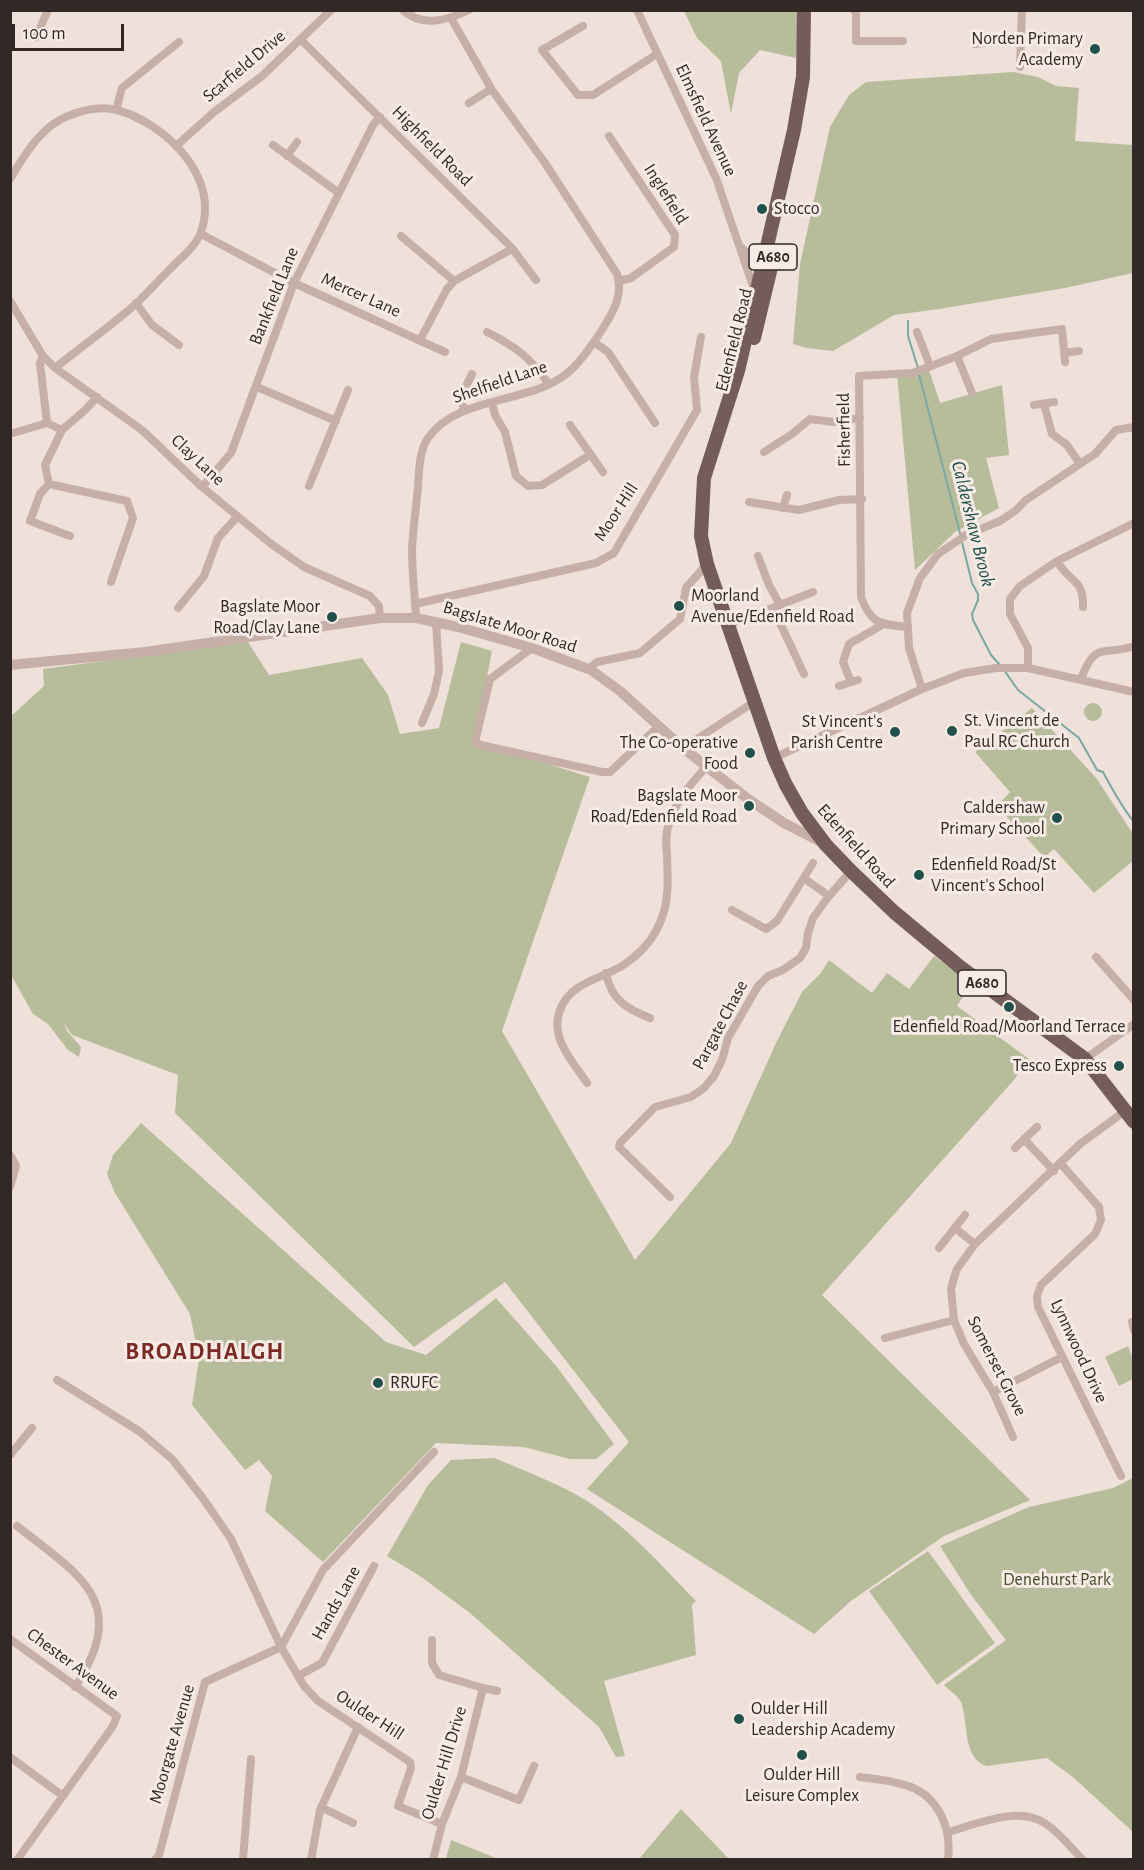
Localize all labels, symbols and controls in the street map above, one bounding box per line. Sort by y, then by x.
scale bar [15,12,128,50]
text: 100 m [23,25,66,43]
street label: Scarfield Drive [198,25,290,107]
place label: Norden Primary Academy [971,28,1083,70]
marker: Norden Primary Academy [1088,42,1102,56]
street label: Elmsfield Avenue [671,60,741,180]
street label: Highfield Road [387,101,477,191]
street label: Inglefield [639,160,693,228]
place label: Stocco [774,198,820,220]
marker: Stocco [755,202,769,216]
street label: Bankfield Lane [245,244,303,348]
road number: A680 [749,244,797,270]
street label: Mercer Lane [318,268,404,322]
street label: Edenfield Road [711,286,757,394]
street label: Shelfield Lane [450,356,550,408]
street label: Fisherfield [833,393,855,467]
street label: Clay Lane [167,430,229,490]
water label: Caldershaw Brook [946,458,1000,590]
street label: Moor Hill [589,479,643,545]
place label: Moorland Avenue/Edenfield Road [691,585,854,628]
place label: Bagslate Moor Road/Clay Lane [213,596,320,638]
street label: Bagslate Moor Road [440,596,580,658]
marker: Moorland Avenue/Edenfield Road [672,599,686,613]
marker: Bagslate Moor Road/Clay Lane [325,610,339,624]
place label: St. Vincent de Paul RC Church [964,710,1070,752]
place label: St Vincent's Parish Centre [790,711,883,754]
marker: St. Vincent de Paul RC Church [945,724,959,738]
marker: St Vincent's Parish Centre [888,725,902,739]
place label: The Co-operative Food [619,732,738,774]
marker: The Co-operative Food [743,746,757,760]
place label: Bagslate Moor Road/Edenfield Road [590,785,737,828]
place label: Caldershaw Primary School [940,797,1045,840]
marker: Bagslate Moor Road/Edenfield Road [742,799,756,813]
street label: Edenfield Road [813,799,899,893]
marker: Caldershaw Primary School [1050,811,1064,825]
place label: Edenfield Road/St Vincent's School [931,854,1056,896]
marker: Edenfield Road/St Vincent's School [912,868,926,882]
road number: A680 [958,970,1006,996]
street label: Pargate Chase [687,976,753,1074]
marker: Edenfield Road/Moorland Terrace [1002,1000,1016,1014]
place label: Edenfield Road/Moorland Terrace [892,1016,1126,1038]
place label: Tesco Express [1013,1055,1107,1077]
marker: Tesco Express [1112,1059,1126,1073]
street label: Lynnwood Drive [1046,1296,1112,1406]
street label: Somerset Grove [963,1312,1031,1420]
district label: BROADHALGH [125,1338,285,1366]
place label: RRUFC [390,1372,438,1394]
marker: RRUFC [371,1376,385,1390]
street label: Hands Lane [307,1562,365,1644]
park label: Denehurst Park [1003,1569,1111,1591]
street label: Chester Avenue [23,1623,123,1705]
street label: Moorgate Avenue [145,1682,199,1806]
street label: Oulder Hill [332,1685,408,1745]
place label: Oulder Hill Leadership Academy [751,1698,895,1740]
street label: Oulder Hill Drive [417,1704,471,1822]
marker: Oulder Hill Leadership Academy [732,1712,746,1726]
marker: Oulder Hill Leisure Complex [795,1748,809,1762]
place label: Oulder Hill Leisure Complex [745,1764,859,1806]

